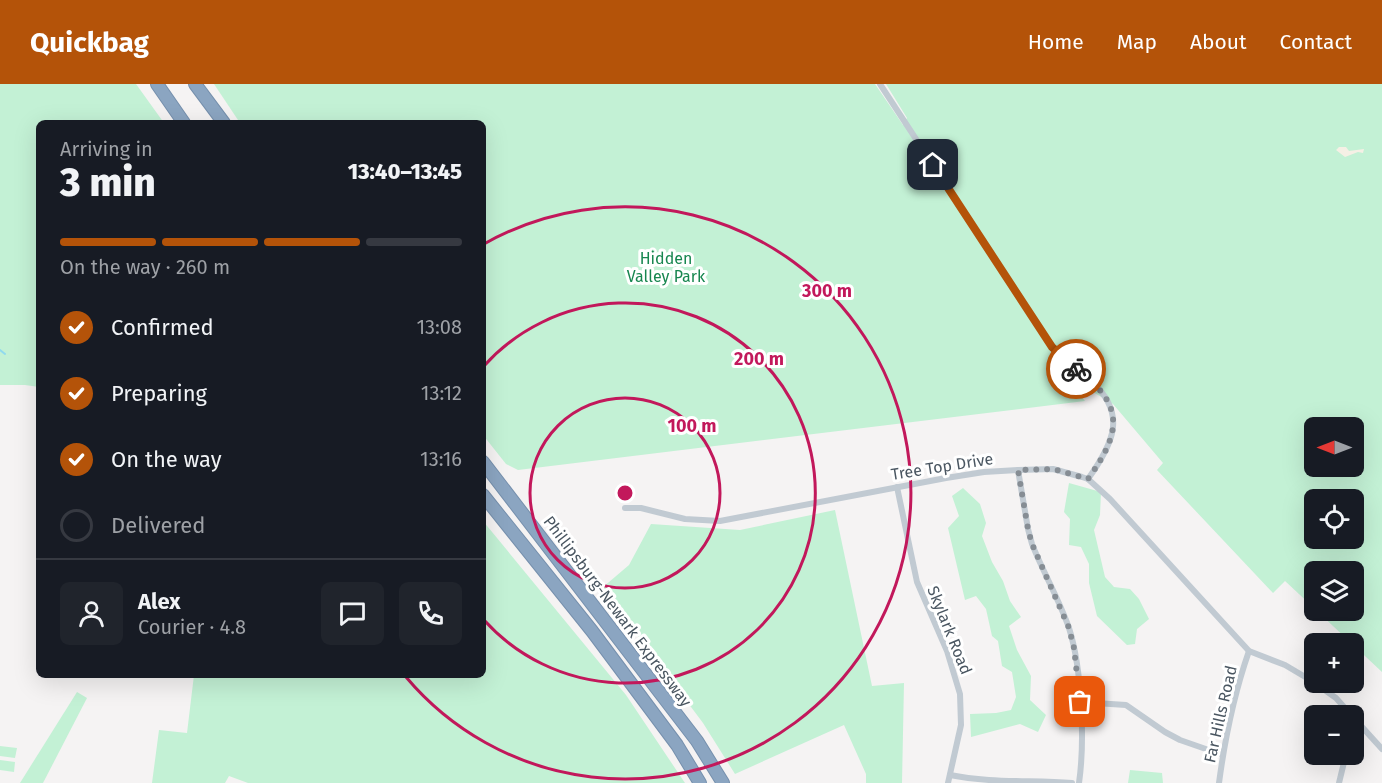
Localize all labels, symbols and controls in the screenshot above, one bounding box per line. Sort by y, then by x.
text: Quickbag [30,26,149,59]
text: Home [1028,29,1084,55]
text: Map [1117,29,1157,55]
text: About [1190,29,1247,55]
text: Contact [1280,29,1352,55]
text: Arriving in [60,137,153,161]
pin [907,139,958,190]
icon: home [916,148,949,181]
text: 13:40–13:45 [348,158,462,185]
text: 3 min [60,160,156,206]
park label: Hidden Valley Park [627,249,706,286]
text: On the way · 260 m [60,255,230,279]
text: 300 m [801,280,852,302]
icon: check [60,311,93,344]
text: Confirmed [111,314,214,341]
text: 13:08 [416,315,462,339]
courier [1046,339,1106,399]
text: 200 m [734,348,784,370]
icon: bike [1060,353,1093,386]
icon: check [60,377,93,410]
text: Preparing [111,380,207,407]
text: 13:12 [421,381,462,405]
text: 100 m [668,415,716,437]
north arrow [1304,417,1364,477]
map controls [1304,417,1364,765]
icon: check [60,443,93,476]
text: On the way [111,446,222,473]
text: 13:16 [420,447,462,471]
street label: Tree Top Drive [890,449,995,484]
centre of rings [615,483,635,503]
button: locate [1304,489,1364,549]
text: Delivered [111,512,206,539]
street label: Phillipsburg-Newark Expressway [540,512,696,711]
button: layers [1304,561,1364,621]
button: person [60,582,123,645]
button: chat [321,582,384,645]
button: phone [399,582,462,645]
street label: Skylark Road [923,583,976,677]
text: Alex [138,588,181,615]
text: Courier · 4.8 [138,615,246,639]
button: + [1304,633,1364,693]
street label: Far Hills Road [1200,664,1241,765]
pin [1054,676,1105,727]
icon: bag [1063,685,1096,718]
button: − [1304,705,1364,765]

